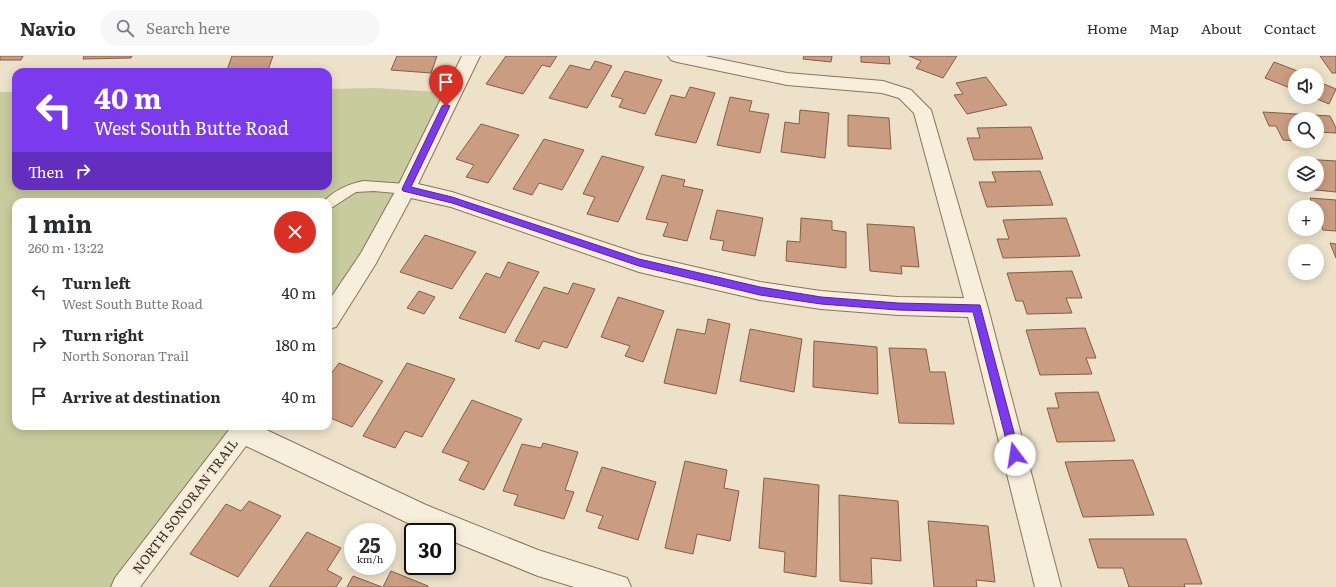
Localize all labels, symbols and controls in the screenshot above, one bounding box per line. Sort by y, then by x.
search box [100,10,380,46]
text: Navio [20,14,76,42]
text: Search here [146,16,230,39]
icon: search [114,17,136,39]
text: Home [1087,18,1127,38]
text: Map [1149,18,1179,38]
text: About [1201,18,1242,38]
text: Contact [1264,18,1316,38]
pin [429,65,463,106]
map controls [1288,68,1324,280]
button: sound [1288,68,1324,104]
icon: arrive [435,71,457,93]
text: 40 m [94,76,162,118]
icon: left [28,84,80,136]
button: search [1288,112,1324,148]
text: West South Butte Road [94,114,289,141]
button: layers [1288,156,1324,192]
text: Then [28,160,64,183]
icon: right [72,160,94,182]
button: + [1288,200,1324,236]
text: 1 min [28,205,92,240]
button: close [274,211,316,253]
text: 260 m · 13:22 [28,238,104,257]
button: − [1288,244,1324,280]
text: Turn left [62,271,131,294]
icon: left [28,281,50,303]
text: 40 m [282,281,316,304]
text: West South Butte Road [62,294,203,313]
text: Turn right [62,323,144,346]
icon: right [28,333,50,355]
text: 180 m [275,333,316,356]
text: North Sonoran Trail [62,346,189,365]
icon: arrive [28,385,50,407]
text: Arrive at destination [62,385,221,408]
text: 40 m [282,385,316,408]
street label: NORTH SONORAN TRAIL [127,434,242,577]
position arrow [994,434,1036,476]
speed limit sign: 30 [404,523,456,575]
text: 25 [359,529,381,559]
text: km/h [357,551,383,566]

